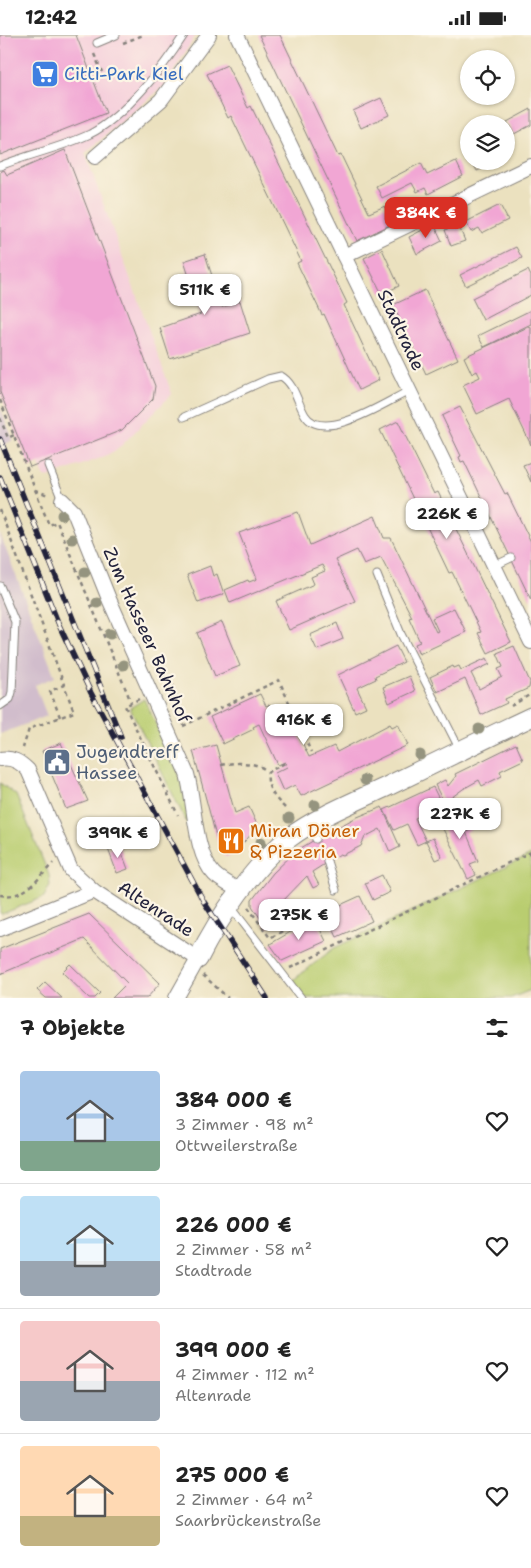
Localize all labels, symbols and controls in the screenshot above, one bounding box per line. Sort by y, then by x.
text: 12:42 [25,5,77,30]
map controls [460,50,515,170]
button: locate [460,50,515,105]
supermarket icon: Citti-Park Kiel [30,59,60,89]
place label: Citti-Park Kiel [64,62,184,86]
button: layers [460,115,515,170]
pin: 384K € [385,197,467,239]
text: 384K € [396,202,456,223]
pin: 511K € [164,273,246,316]
text: 511K € [179,279,231,300]
street label: Stadtrade [372,285,430,375]
pin: 226K € [406,497,488,540]
text: 226K € [417,503,477,524]
street label: Zum Hasseer Bahnhof [97,543,197,727]
pin: 416K € [263,703,345,746]
text: 416K € [276,709,332,730]
place label: Jugendtreff Hassee [76,740,179,785]
public building icon: Jugendtreff Hassee [42,747,72,777]
pin: 227K € [419,797,501,840]
text: 227K € [430,803,490,824]
pin: 399K € [77,817,159,859]
place label: Miran Döner & Pizzeria [250,819,360,864]
text: 399K € [88,822,148,843]
restaurant icon: Miran Döner & Pizzeria [216,826,246,856]
street label: Altenrade [113,875,199,943]
pin: 275K € [258,899,340,941]
text: 275K € [270,904,328,925]
text: 7 Objekte [20,1014,125,1042]
icon: filters [483,1014,511,1042]
text: 384 000 € [175,1086,292,1114]
icon: home [60,1091,120,1151]
icon: heart [483,1107,511,1135]
text: 3 Zimmer · 98 m² [175,1114,314,1135]
text: Ottweilerstraße [175,1135,298,1156]
text: 226 000 € [175,1211,292,1239]
icon: home [60,1216,120,1276]
icon: heart [483,1232,511,1260]
text: 2 Zimmer · 58 m² [175,1239,312,1260]
text: Stadtrade [175,1260,252,1281]
text: 399 000 € [175,1336,291,1364]
icon: home [60,1341,120,1401]
icon: heart [483,1357,511,1385]
text: 4 Zimmer · 112 m² [175,1364,315,1385]
text: Altenrade [175,1385,252,1406]
text: 275 000 € [175,1461,289,1489]
icon: home [60,1466,120,1526]
icon: heart [483,1482,511,1510]
text: 2 Zimmer · 64 m² [175,1489,313,1510]
text: Saarbrückenstraße [175,1510,321,1531]

